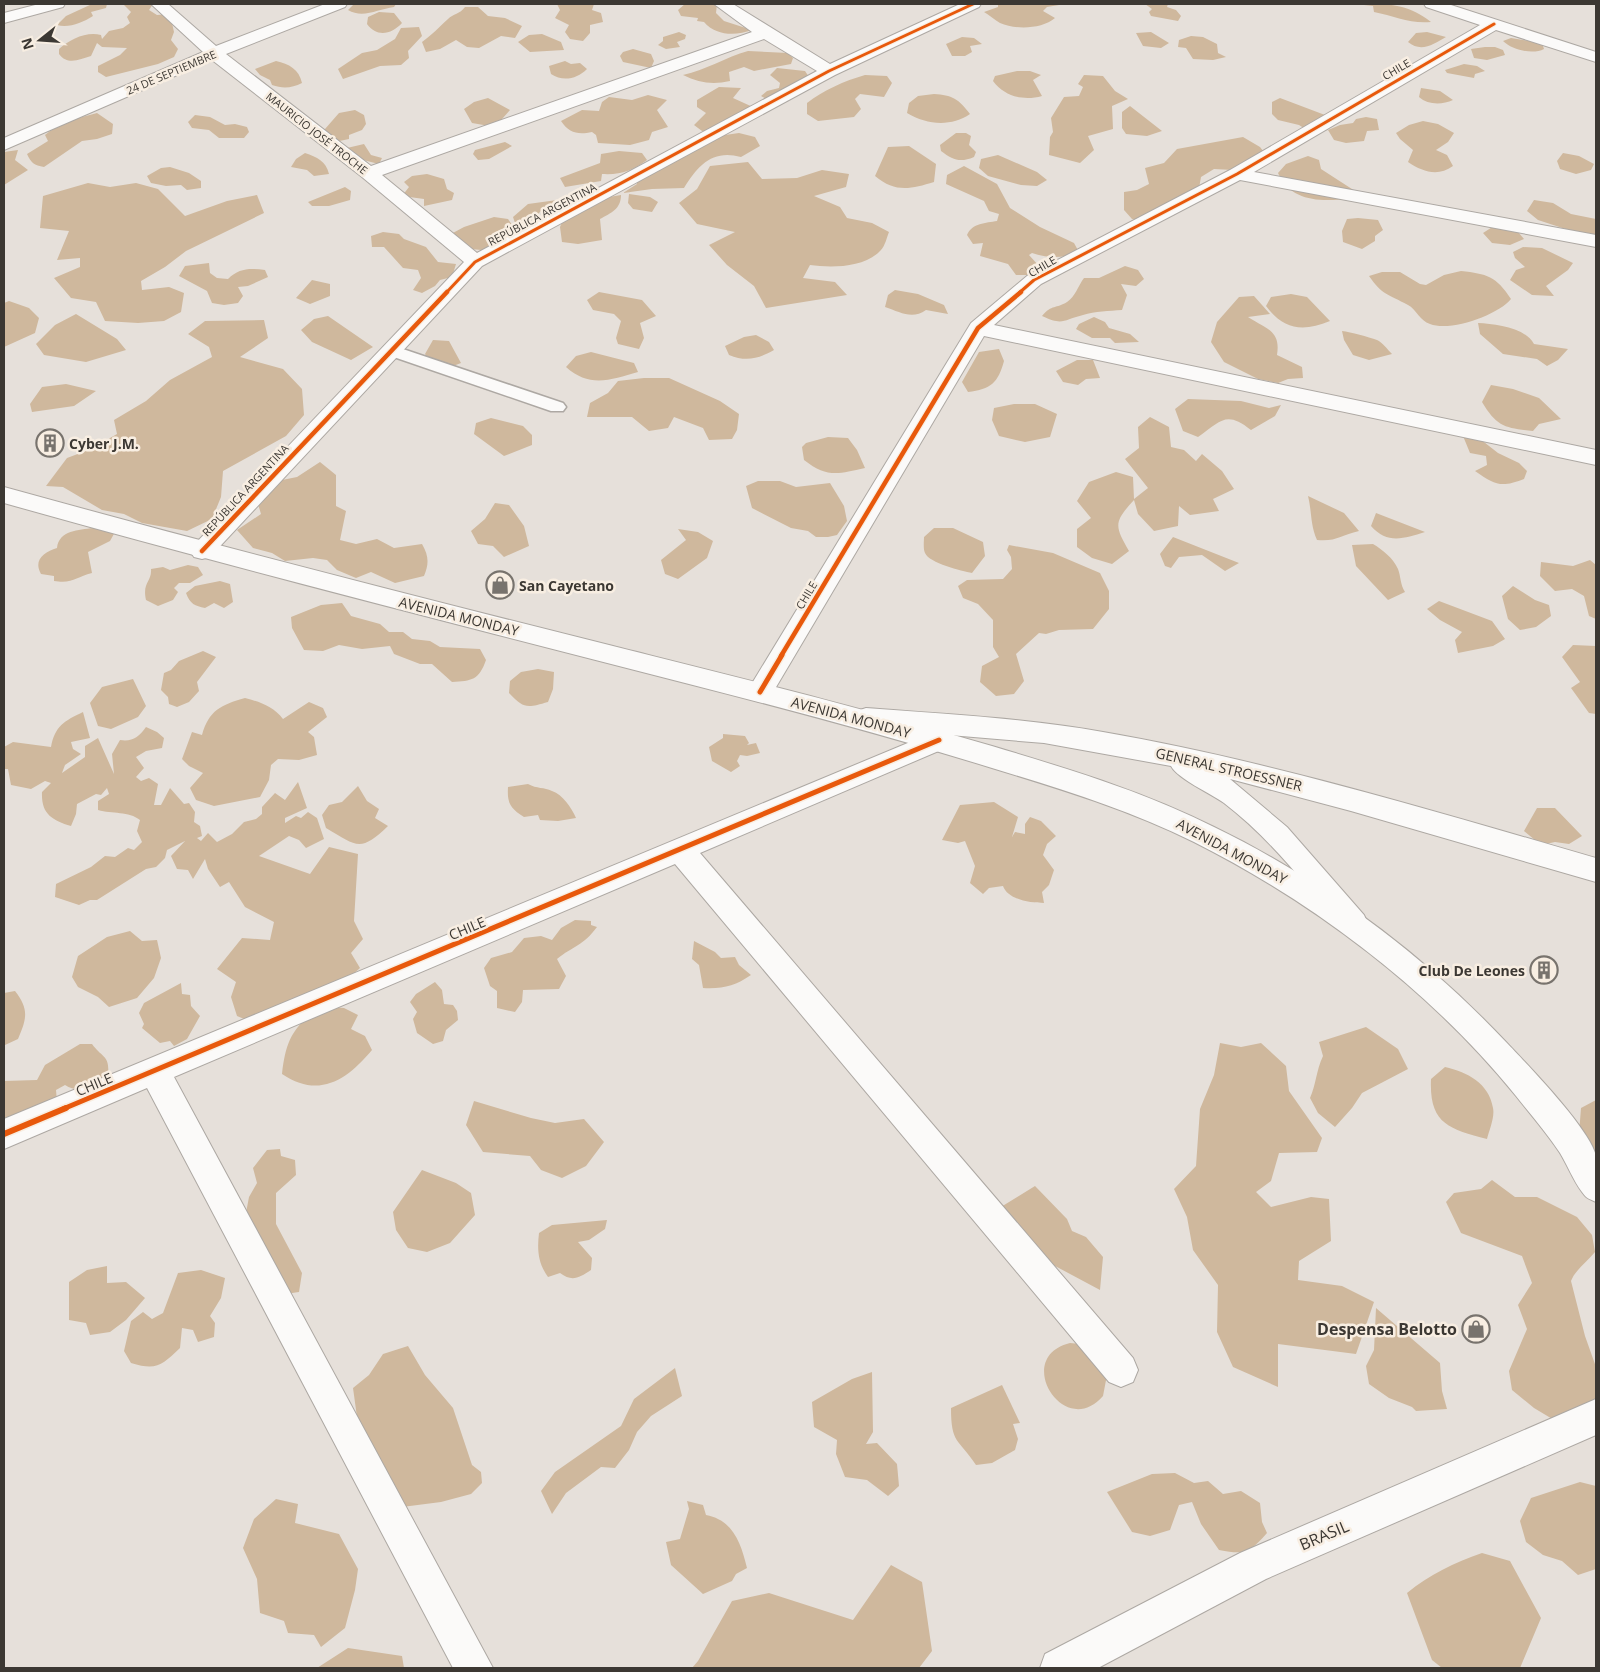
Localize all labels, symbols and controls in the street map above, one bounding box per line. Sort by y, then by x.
north arrow [15,15,65,65]
text: N [16,36,38,52]
street label: 24 DE SEPTIEMBRE [124,46,218,98]
street label: CHILE [1379,55,1413,83]
street label: MAURICIO JOSÉ TROCHE [263,89,371,177]
street label: REPÚBLICA ARGENTINA [485,179,599,249]
street label: CHILE [1025,252,1059,280]
building icon: Cyber J.M. [35,428,65,458]
place label: Cyber J.M. [69,434,139,453]
street label: REPÚBLICA ARGENTINA [198,441,292,539]
shop icon: San Cayetano [485,570,515,600]
place label: San Cayetano [519,576,614,595]
street label: CHILE [792,578,820,612]
street label: AVENIDA MONDAY [397,592,521,640]
street label: AVENIDA MONDAY [789,692,913,742]
street label: GENERAL STROESSNER [1154,743,1304,795]
street label: AVENIDA MONDAY [1173,814,1291,888]
street label: CHILE [446,912,488,944]
building icon: Club De Leones [1529,955,1559,985]
place label: Club De Leones [1419,961,1525,980]
street label: CHILE [73,1068,115,1100]
shop icon: Despensa Belotto [1461,1314,1491,1344]
place label: Despensa Belotto [1317,1318,1457,1340]
street label: BRASIL [1296,1515,1352,1555]

